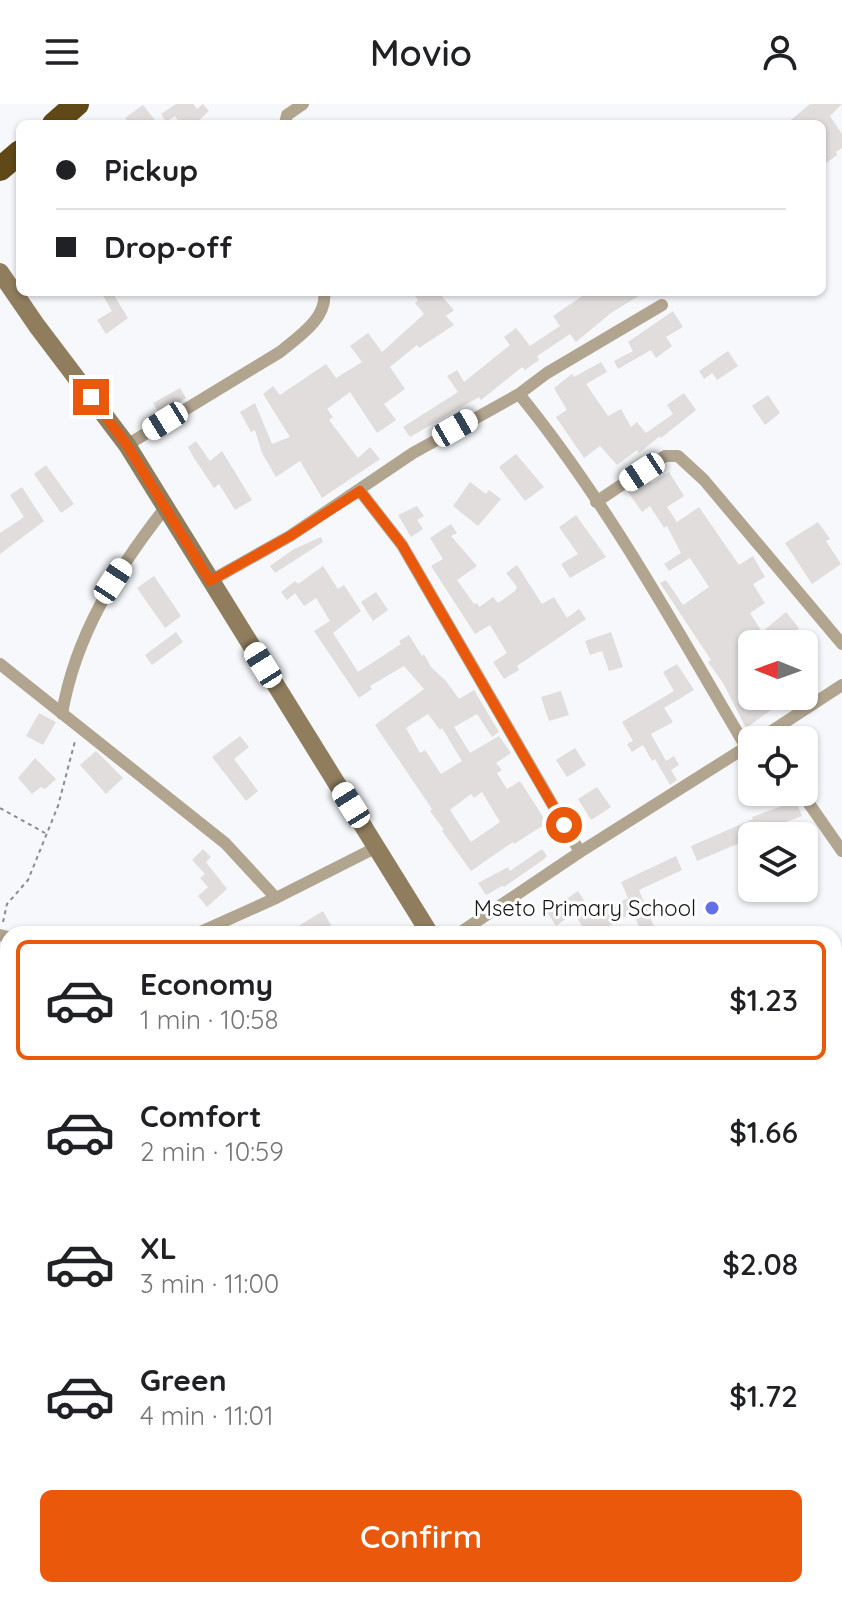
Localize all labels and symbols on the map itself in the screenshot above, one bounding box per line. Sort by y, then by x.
route end [73,379,109,415]
car [138,398,192,444]
car [428,406,482,450]
car [615,449,669,495]
car [90,554,136,608]
north arrow [738,630,818,710]
car [240,638,286,692]
car [328,778,374,832]
route start [546,807,582,843]
place label: Mseto Primary School [474,894,696,922]
marker: Mseto Primary School [703,899,721,917]

